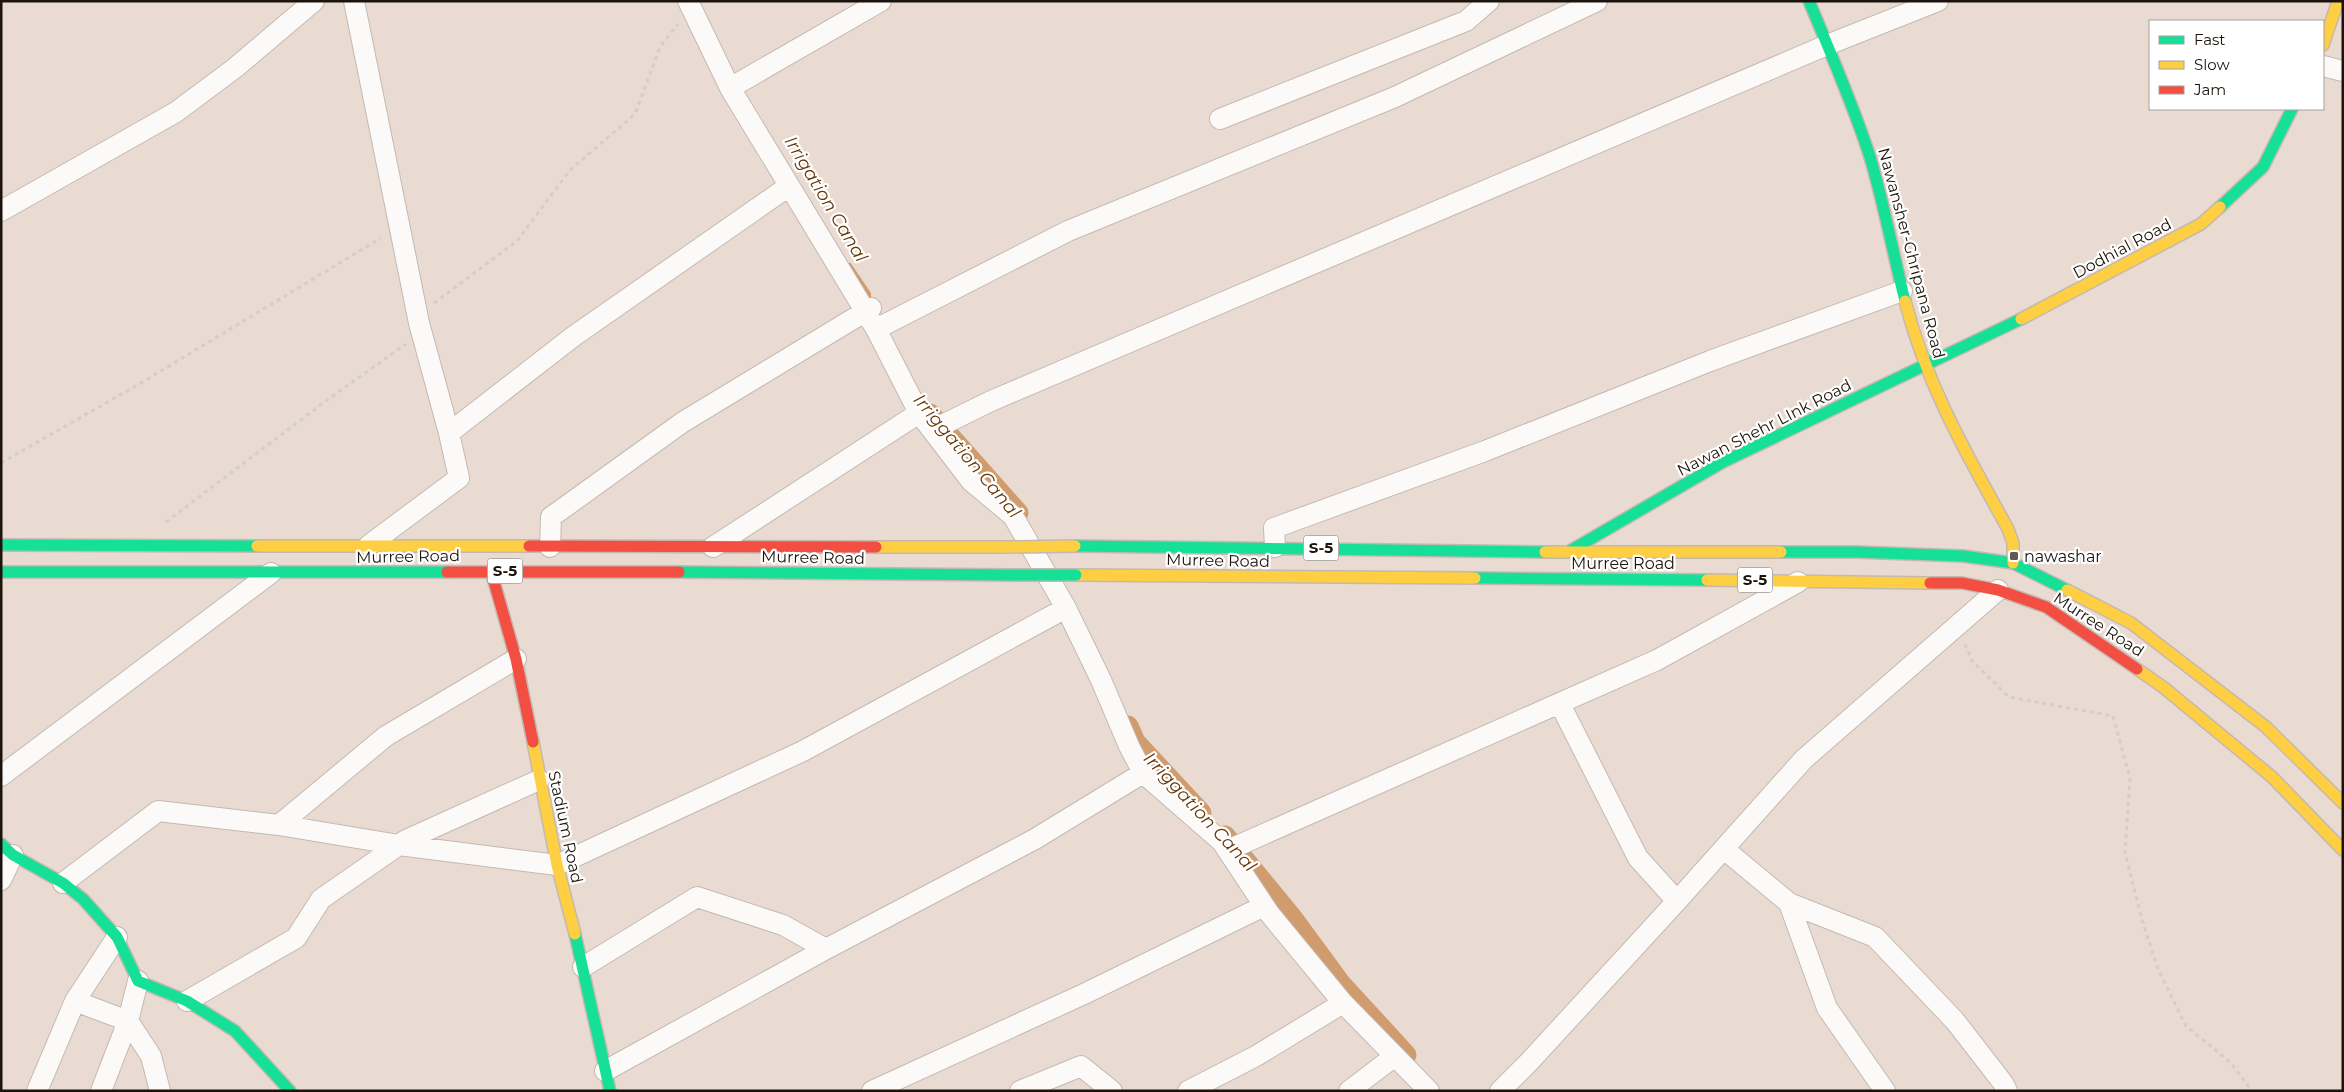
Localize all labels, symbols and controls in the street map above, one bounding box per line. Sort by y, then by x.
legend [2149,20,2324,110]
text: Fast [2194,30,2225,49]
text: Slow [2194,55,2230,74]
text: Jam [2193,80,2226,99]
water label: Irrigation Canal [780,132,872,266]
street label: Nawansher-Ghripana Road [1874,146,1949,361]
street label: Dodhial Road [2070,214,2175,282]
street label: Nawan Shehr LInk Road [1674,375,1854,480]
water label: Irriggation Canal [909,389,1026,523]
road number: S-5 [1304,536,1338,560]
street label: Murree Road [356,546,460,567]
street label: Murree Road [761,547,865,568]
place label: nawashar [2024,547,2102,566]
street label: Murree Road [1166,550,1270,571]
marker: nawashar [2008,550,2020,562]
street label: Murree Road [1571,554,1675,573]
road number: S-5 [488,558,522,584]
road number: S-5 [1738,568,1772,592]
street label: Murree Road [2050,588,2147,661]
water label: Irriggation Canal [1139,748,1261,877]
street label: Stadium Road [544,769,587,885]

